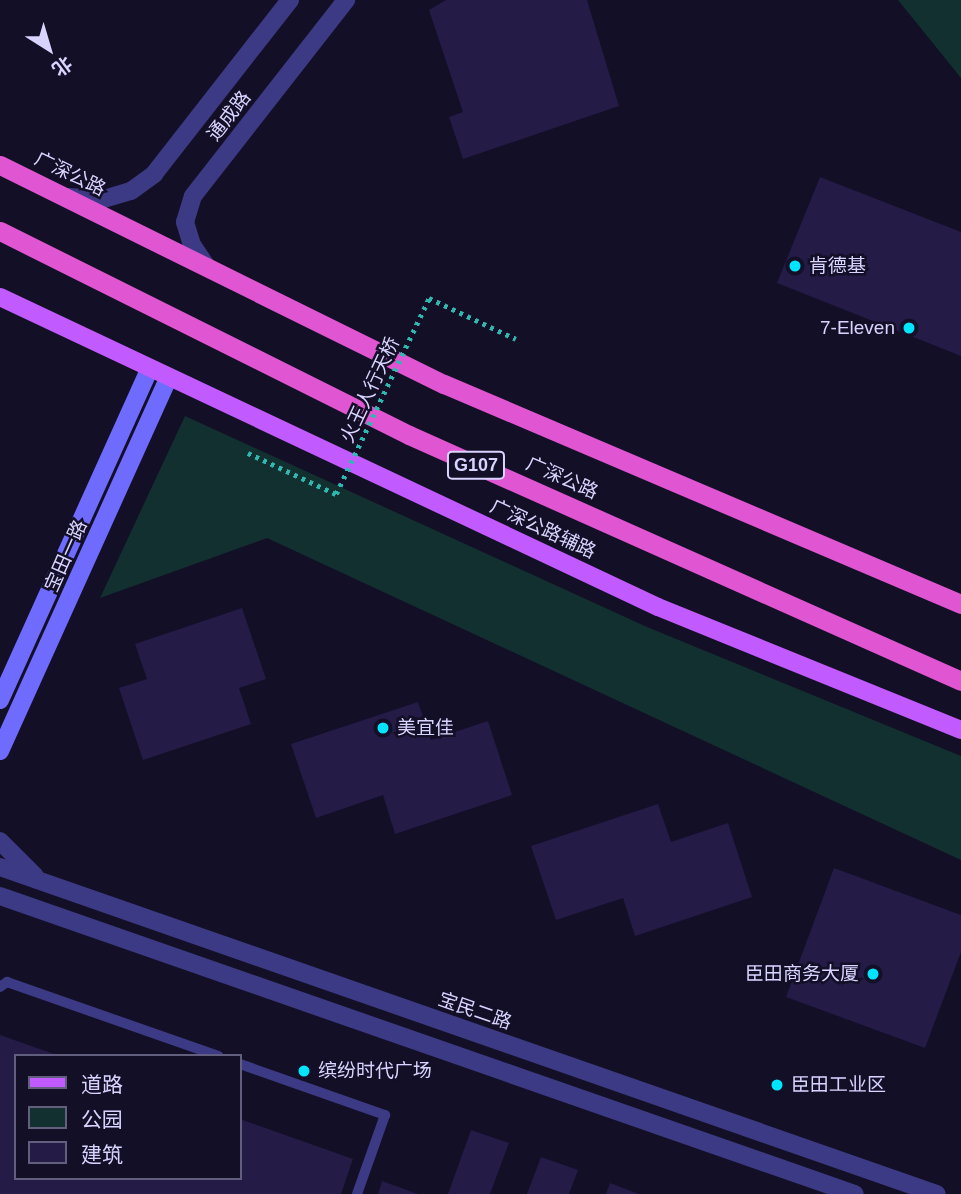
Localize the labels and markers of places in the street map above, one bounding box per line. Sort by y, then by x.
place label: 肯德基 [809,255,866,277]
marker: 肯德基 [787,258,803,274]
place label: 7-Eleven [820,317,895,339]
marker: 7-Eleven [901,320,917,336]
place label: 美宜佳 [397,717,454,739]
marker: 美宜佳 [375,720,391,736]
place label: 臣田商务大厦 [745,963,859,985]
marker: 臣田商务大厦 [865,966,881,982]
place label: 缤纷时代广场 [318,1060,432,1082]
marker: 缤纷时代广场 [296,1063,312,1079]
place label: 臣田工业区 [791,1074,886,1096]
marker: 臣田工业区 [769,1077,785,1093]

